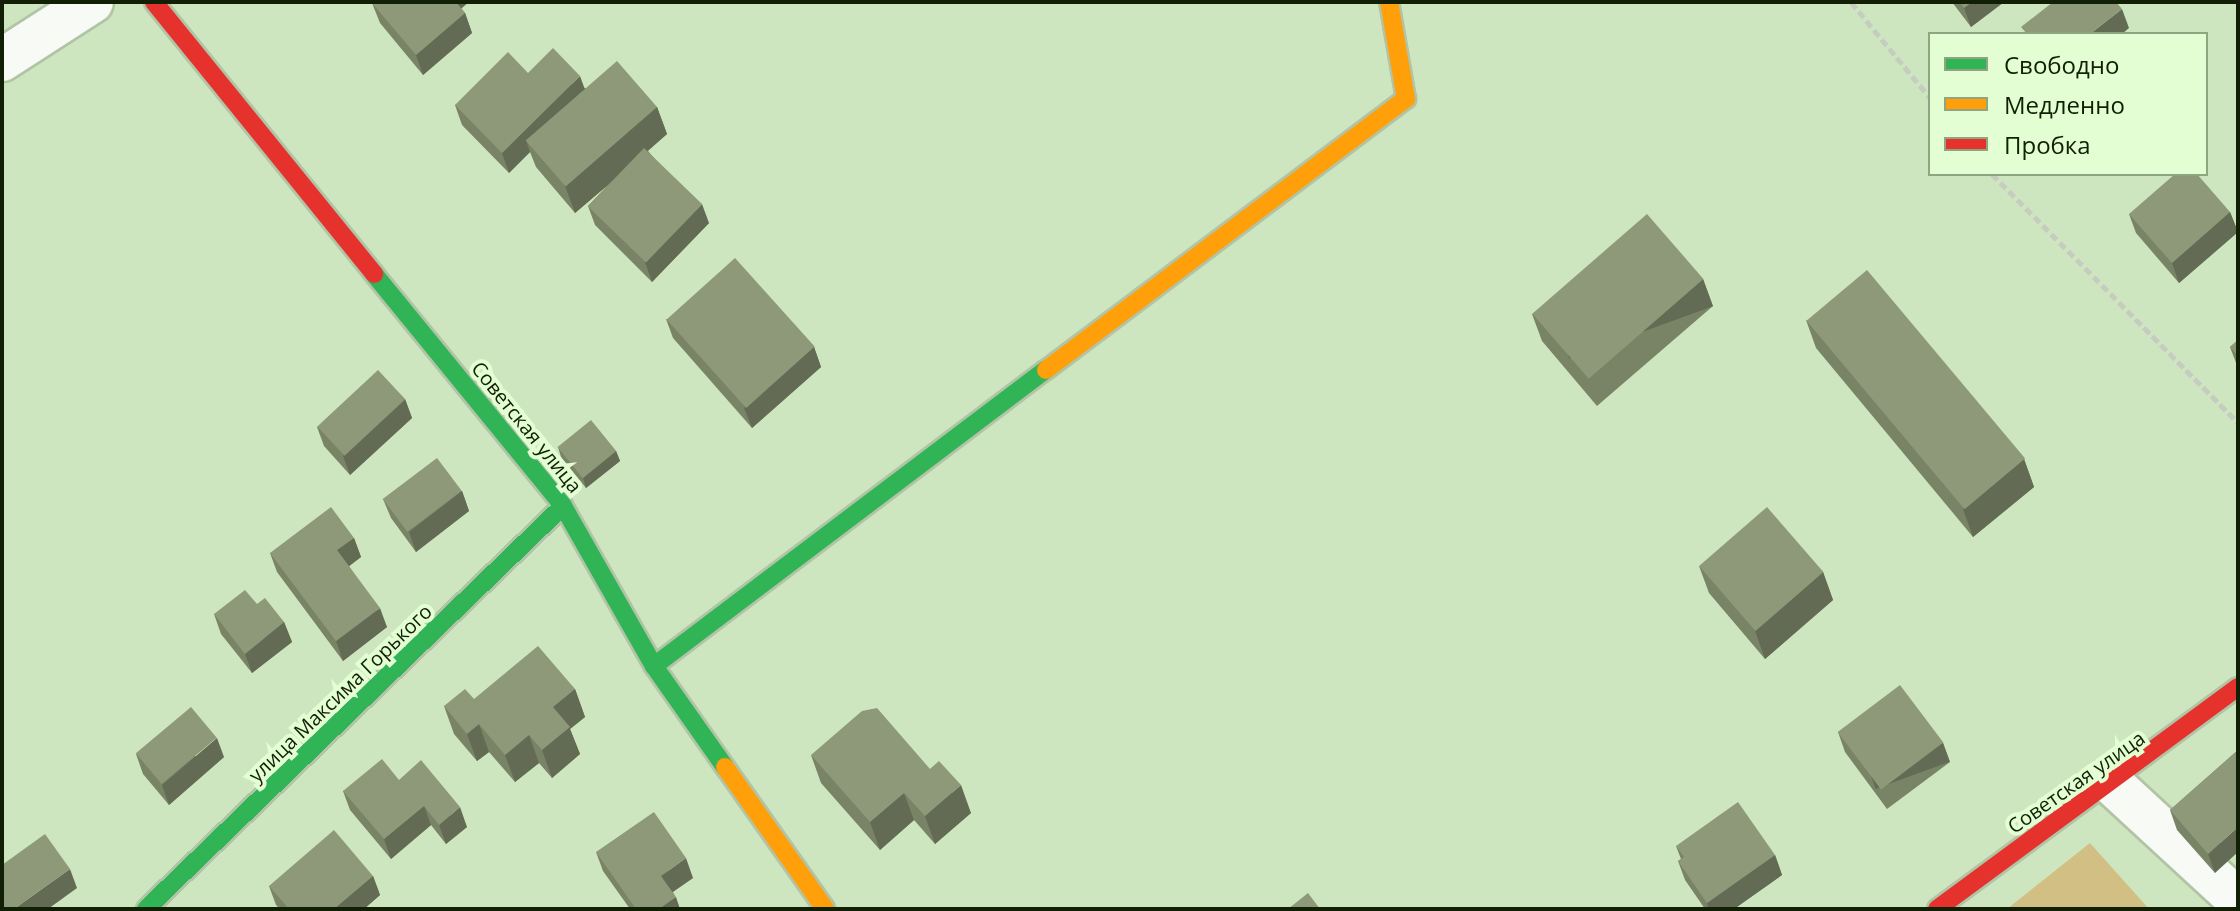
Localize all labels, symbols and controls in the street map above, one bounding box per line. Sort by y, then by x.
legend [1928,32,2208,176]
text: Свободно [2004,48,2119,81]
text: Медленно [2004,88,2125,121]
text: Пробка [2004,128,2091,161]
street label: Советская улица [467,357,587,497]
street label: улица Максима Горького [243,599,437,787]
street label: Советская улица [2003,726,2149,838]

